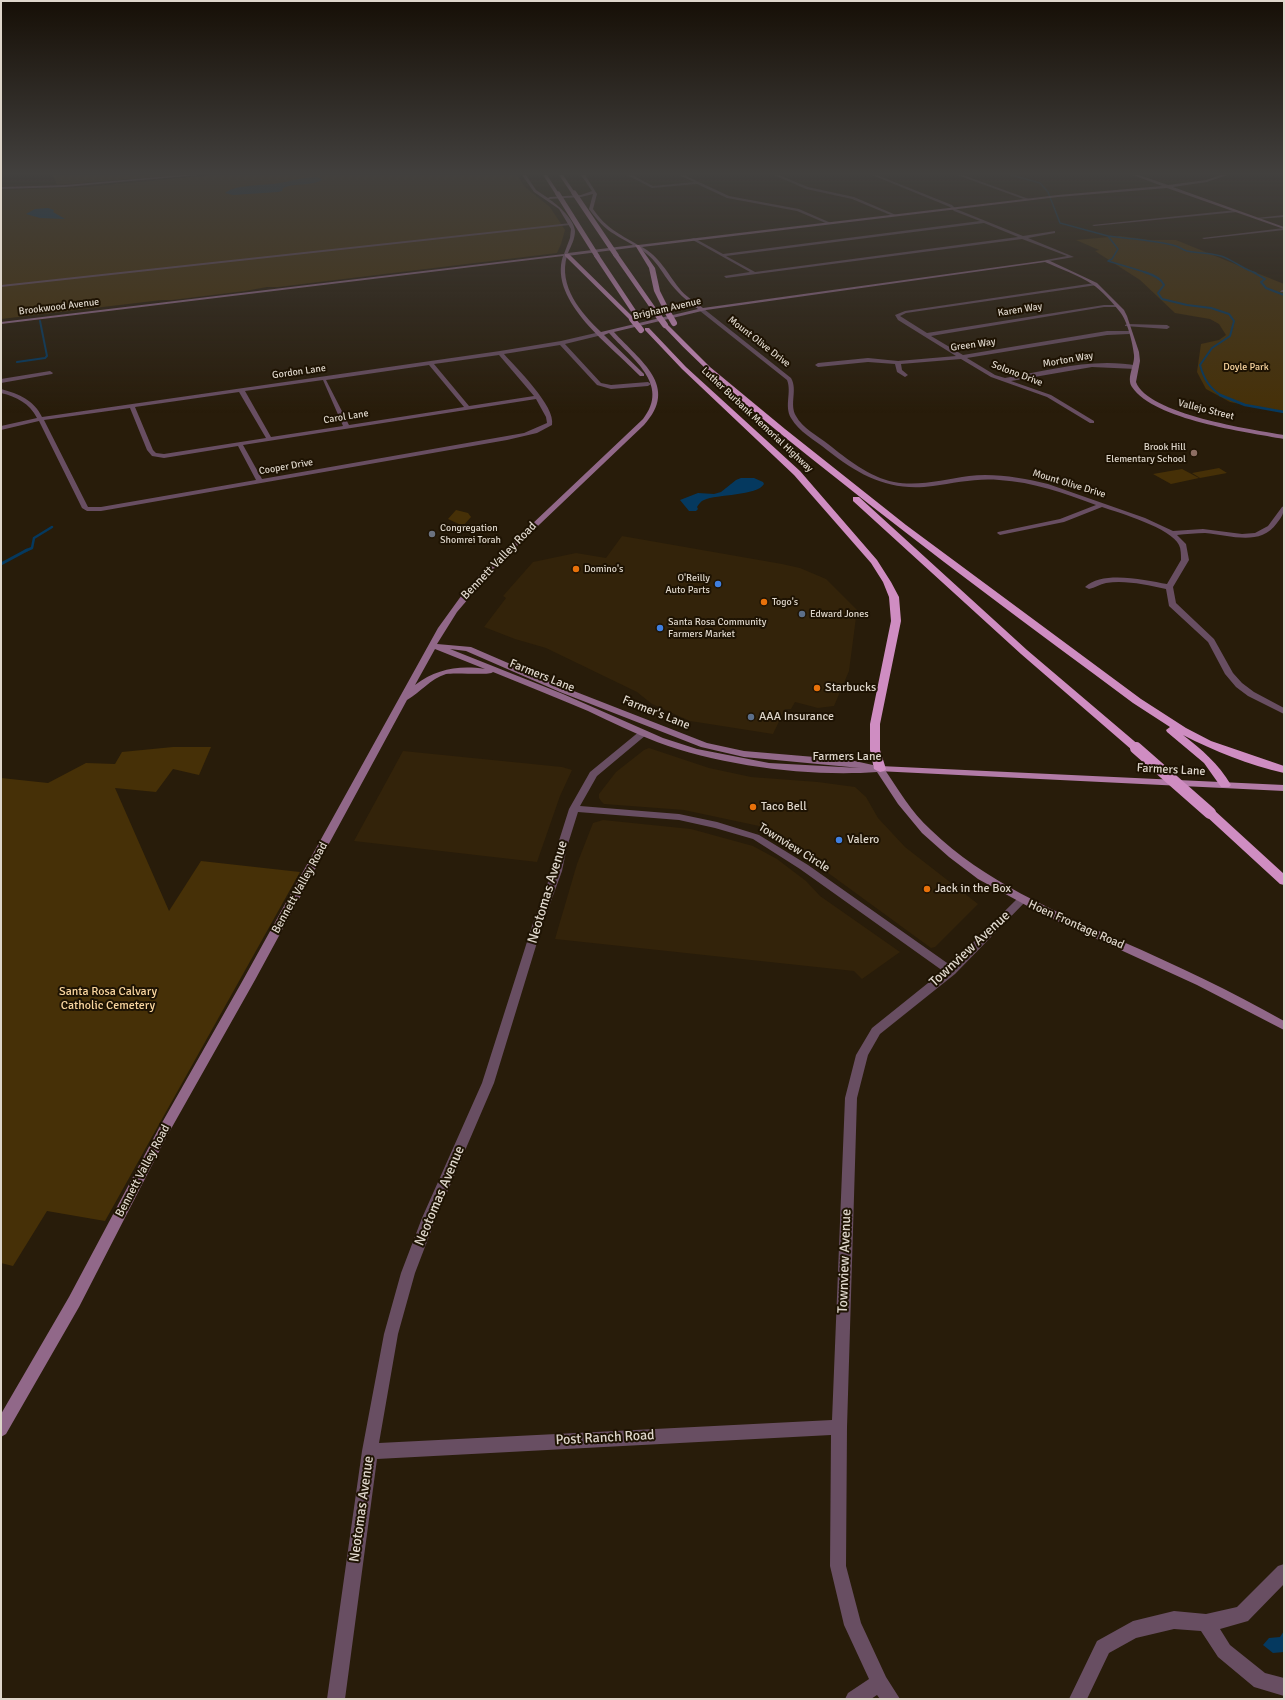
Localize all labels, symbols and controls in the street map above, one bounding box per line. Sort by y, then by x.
street label: Brigham Avenue [632,295,702,323]
street label: Brookwood Avenue [18,296,100,318]
street label: Karen Way [997,301,1043,319]
street label: Mount Olive Drive [725,314,793,370]
street label: Green Way [950,336,996,354]
street label: Morton Way [1042,350,1094,370]
street label: Solono Drive [990,359,1044,389]
park label: Doyle Park [1223,361,1269,373]
street label: Gordon Lane [271,362,327,382]
street label: Luther Burbank Memorial Highway [699,365,815,475]
street label: Vallejo Street [1177,397,1235,423]
street label: Carol Lane [323,408,369,426]
place label: Brook Hill Elementary School [1106,441,1186,464]
marker: Brook Hill Elementary School [1189,448,1199,458]
street label: Cooper Drive [258,456,314,478]
street label: Mount Olive Drive [1031,467,1107,501]
street label: Bennett Valley Road [458,519,540,603]
place label: Congregation Shomrei Torah [440,522,501,546]
marker: Congregation Shomrei Torah [427,529,437,539]
place label: Domino's [584,563,623,575]
marker: Domino's [571,564,581,574]
place label: O'Reilly Auto Parts [665,572,710,596]
marker: O'Reilly Auto Parts [713,579,723,589]
place label: Togo's [772,596,798,608]
marker: Togo's [759,597,769,607]
place label: Edward Jones [810,608,869,620]
marker: Edward Jones [797,609,807,619]
place label: Santa Rosa Community Farmers Market [668,616,766,640]
marker: Santa Rosa Community Farmers Market [655,623,665,633]
street label: Farmers Lane [507,656,577,696]
place label: Starbucks [825,681,876,695]
marker: Starbucks [812,683,822,693]
street label: Farmer's Lane [620,693,692,733]
place label: AAA Insurance [759,710,834,724]
marker: AAA Insurance [746,712,756,722]
street label: Farmers Lane [812,750,882,764]
street label: Farmers Lane [1136,761,1206,779]
place label: Taco Bell [761,800,807,814]
marker: Taco Bell [748,802,758,812]
street label: Townview Circle [756,820,832,876]
place label: Valero [847,833,879,847]
marker: Valero [834,835,844,845]
street label: Neotomas Avenue [524,838,572,946]
street label: Bennett Valley Road [269,840,331,936]
place label: Jack in the Box [935,882,1011,896]
marker: Jack in the Box [922,884,932,894]
street label: Hoen Frontage Road [1026,897,1126,953]
street label: Townview Avenue [926,907,1014,991]
park label: Santa Rosa Calvary Catholic Cemetery [59,985,157,1013]
street label: Bennett Valley Road [113,1122,173,1220]
street label: Neotomas Avenue [411,1143,469,1249]
street label: Townview Avenue [835,1209,855,1313]
street label: Post Ranch Road [555,1427,655,1449]
street label: Neotomas Avenue [346,1455,378,1563]

